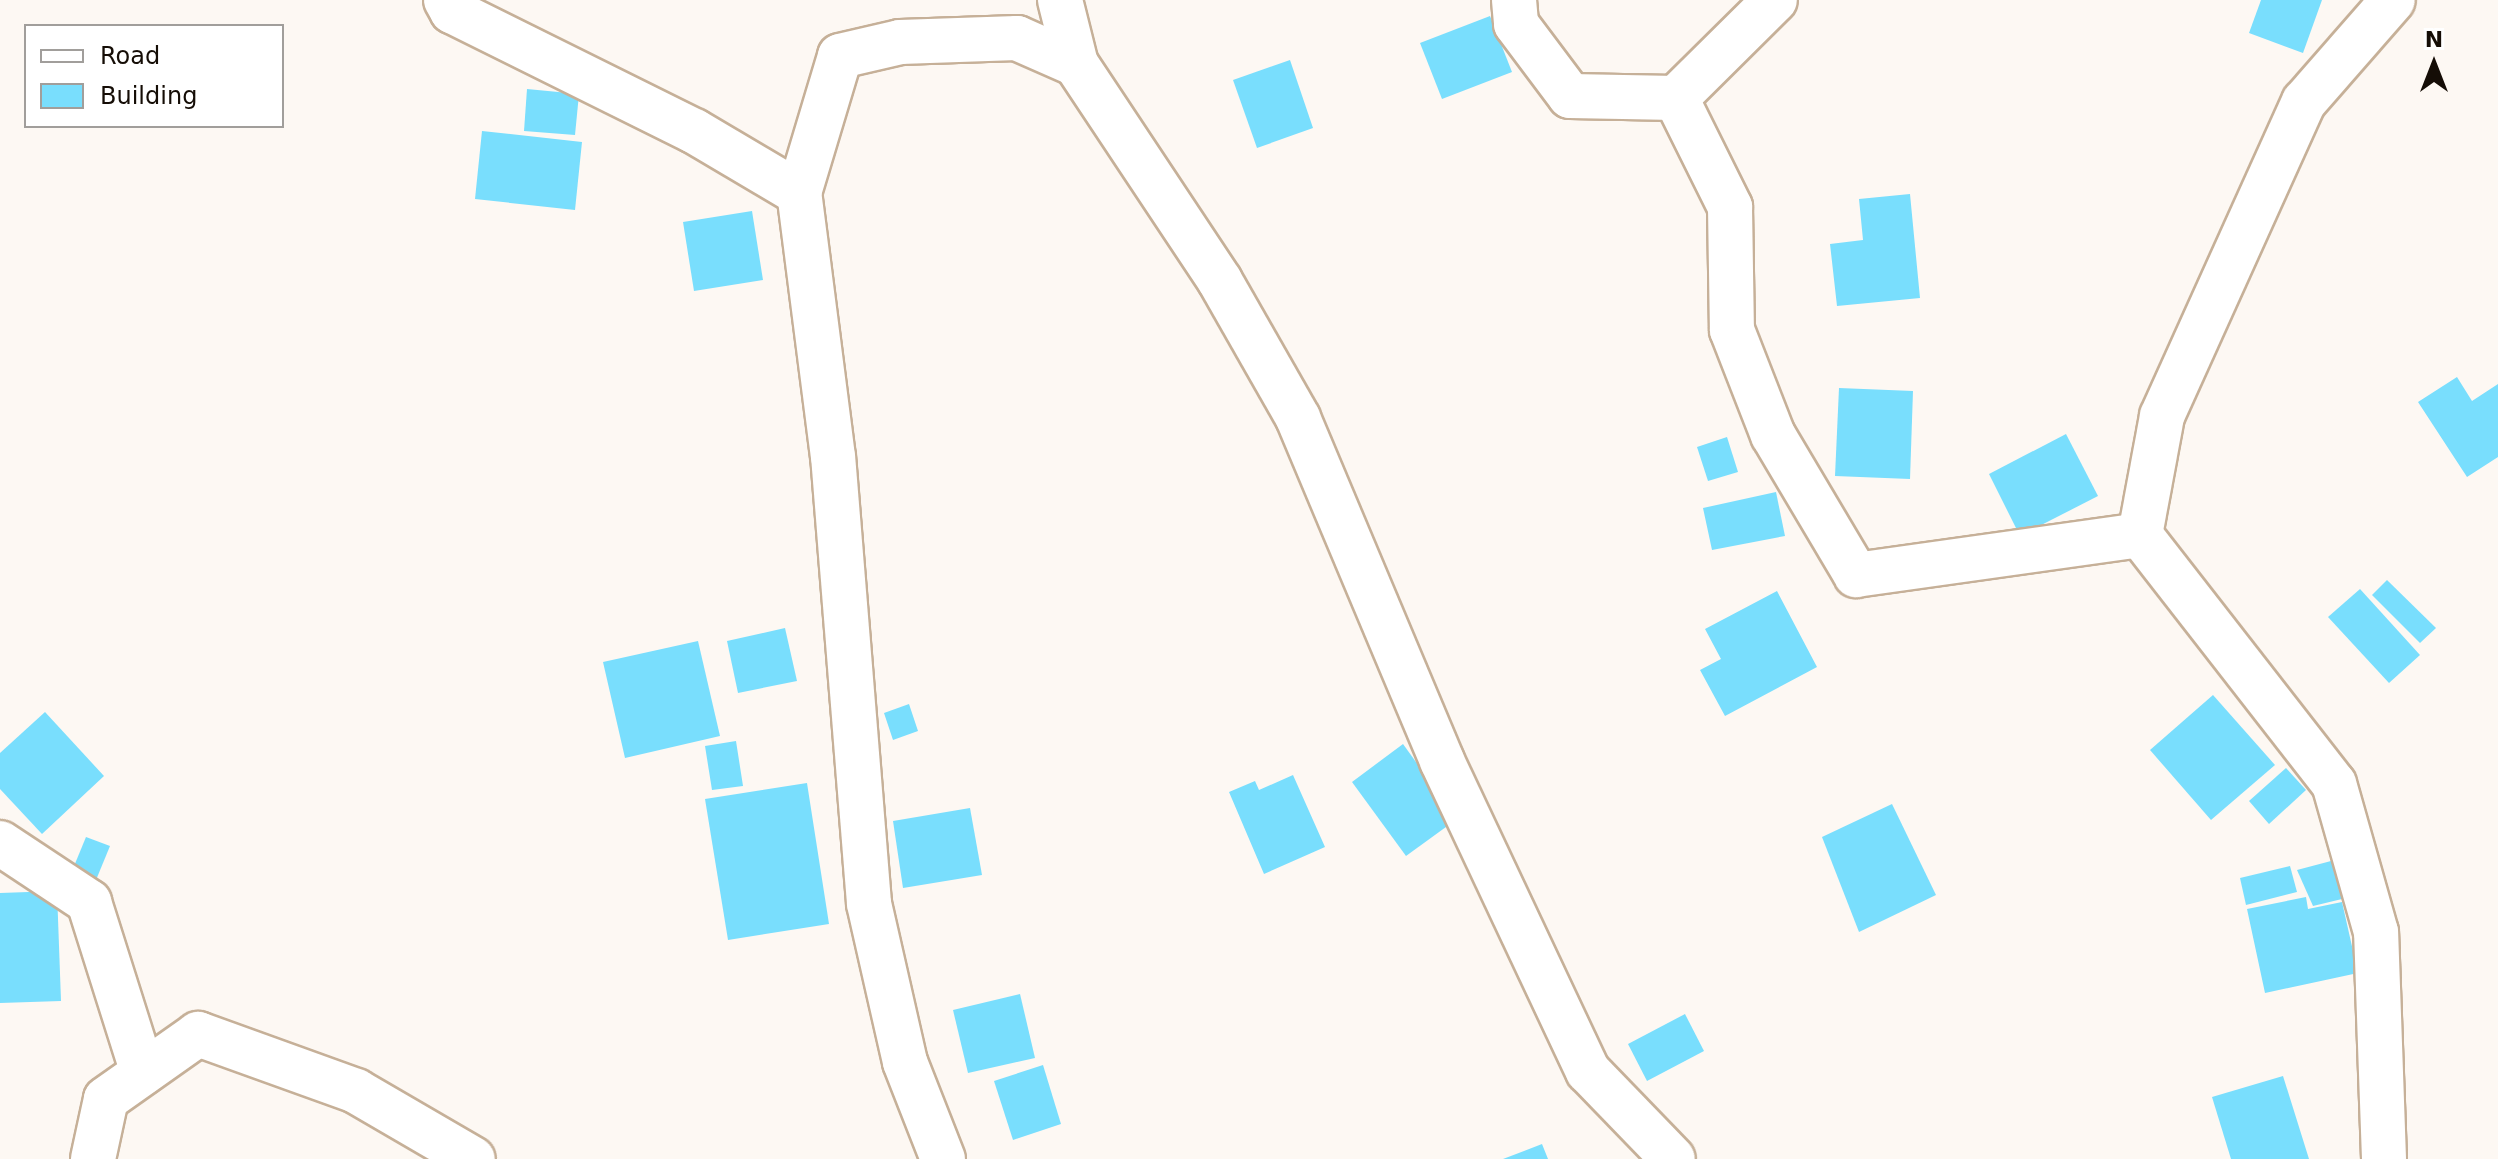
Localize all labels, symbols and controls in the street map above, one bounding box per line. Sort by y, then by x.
legend [24,24,284,128]
north arrow [2394,24,2474,104]
text: N [2425,27,2443,52]
text: Road [100,42,160,70]
text: Building [100,82,197,110]

